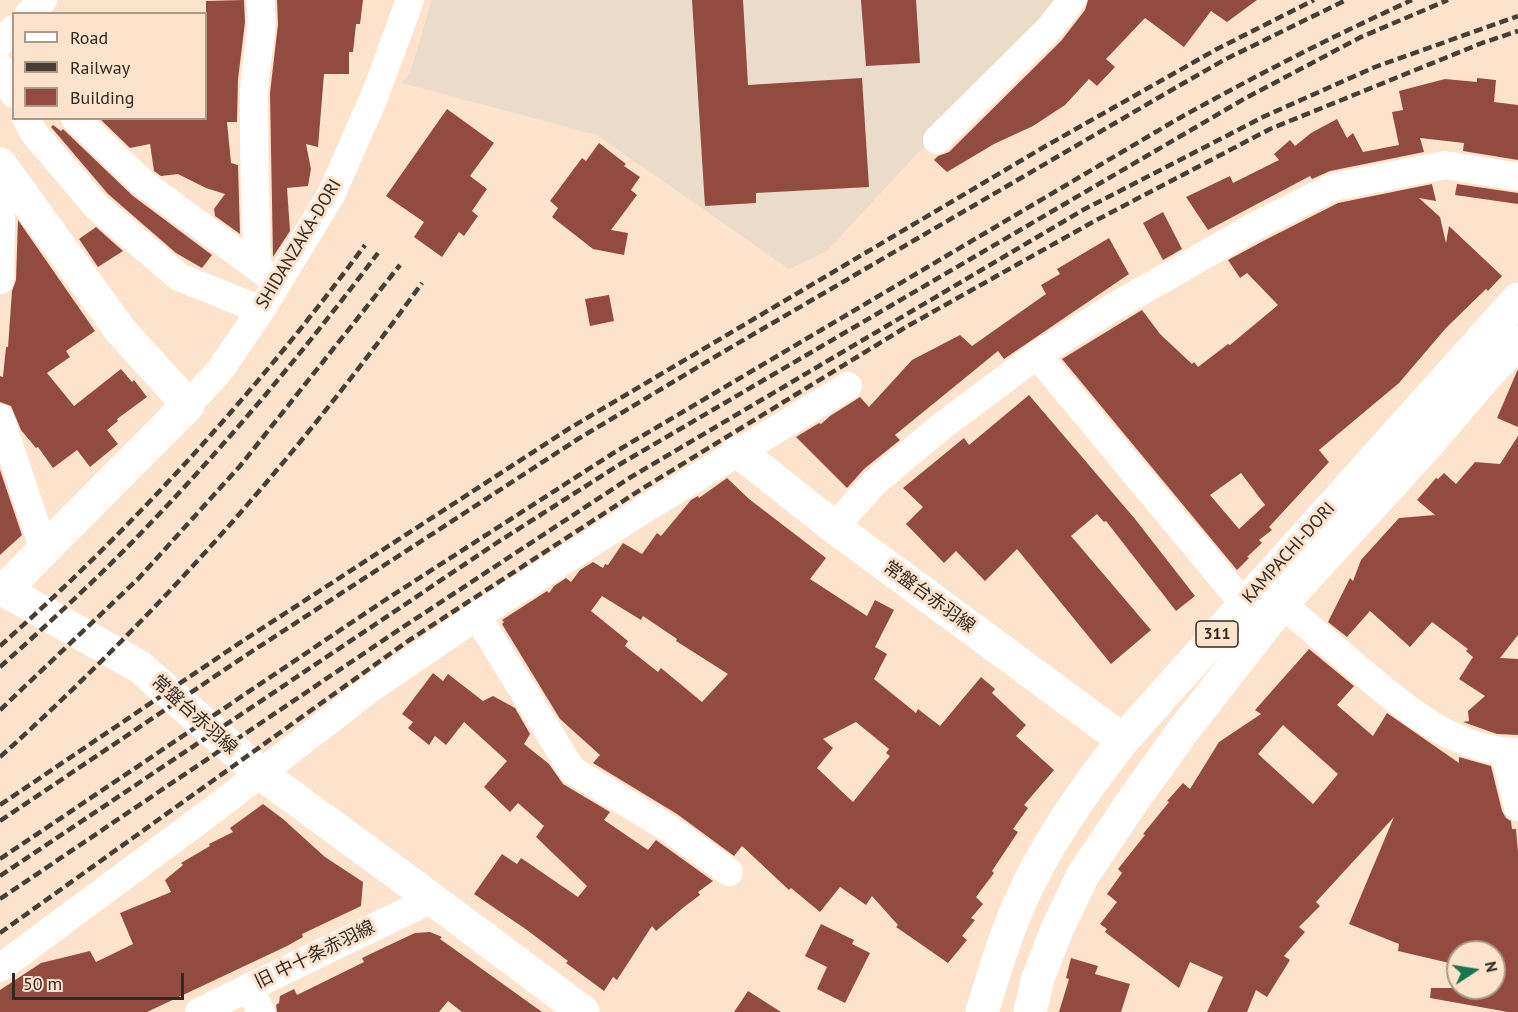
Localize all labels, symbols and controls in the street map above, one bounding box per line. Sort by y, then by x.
legend [12,12,207,120]
text: Road [70,26,108,49]
text: Railway [70,56,130,79]
text: Building [70,86,134,109]
street label: SHIDANZAKA-DORI [252,175,346,313]
street label: KAMPACHI-DORI [1238,498,1340,608]
street label: 常盤台赤羽線 [879,557,979,637]
road number: 311 [1196,621,1238,647]
street label: 常盤台赤羽線 [147,671,241,759]
street label: 旧 中十条赤羽線 [251,917,379,993]
north arrow [1446,940,1506,1000]
text: N [1481,959,1503,974]
scale bar [15,961,188,999]
text: 50 m [23,972,62,995]

